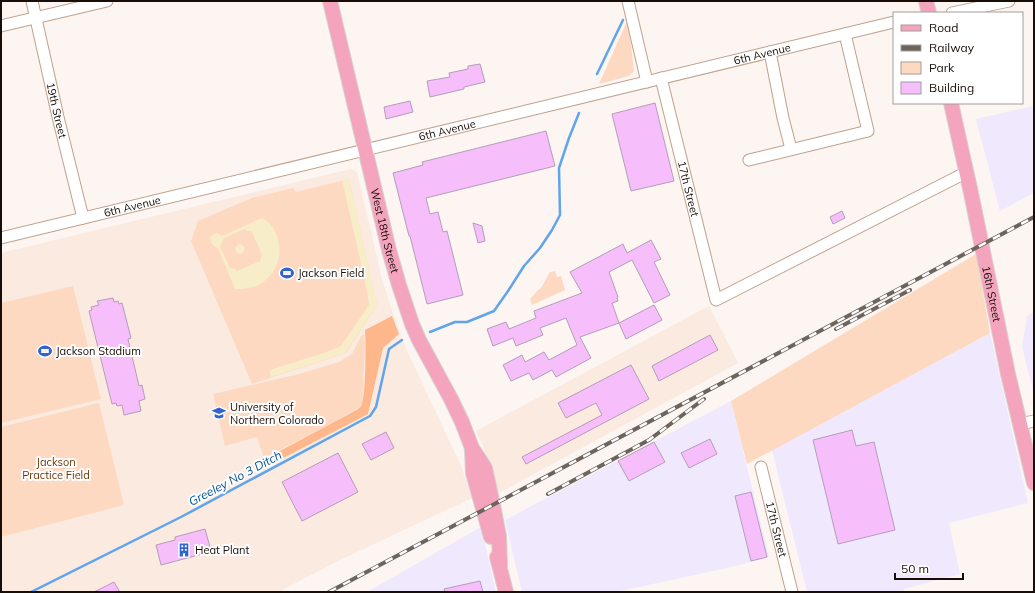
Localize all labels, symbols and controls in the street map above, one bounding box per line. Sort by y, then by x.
legend [893,12,1023,104]
text: Road [929,20,958,35]
street label: 6th Avenue [732,40,792,68]
text: Railway [929,40,975,55]
text: Park [929,60,955,75]
text: Building [929,80,974,95]
street label: 19th Street [43,81,70,140]
street label: 6th Avenue [417,116,477,144]
street label: 17th Street [675,159,702,218]
street label: West 18th Street [368,187,402,275]
street label: 6th Avenue [102,193,162,220]
street label: 16th Street [979,264,1004,323]
sports icon: Jackson Field [279,265,295,281]
place label: Jackson Field [298,266,364,280]
sports icon: Jackson Stadium [37,343,53,359]
place label: Jackson Stadium [56,344,141,358]
place label: University of Northern Colorado [230,400,324,427]
school or university icon: University of Northern Colorado [211,405,227,421]
water label: Greeley No 3 Ditch [186,447,284,509]
park label: Jackson Practice Field [22,455,90,482]
street label: 17th Street [763,500,790,559]
building icon: Heat Plant [176,542,192,558]
place label: Heat Plant [195,543,250,557]
scale bar [895,555,963,581]
text: 50 m [901,561,929,576]

